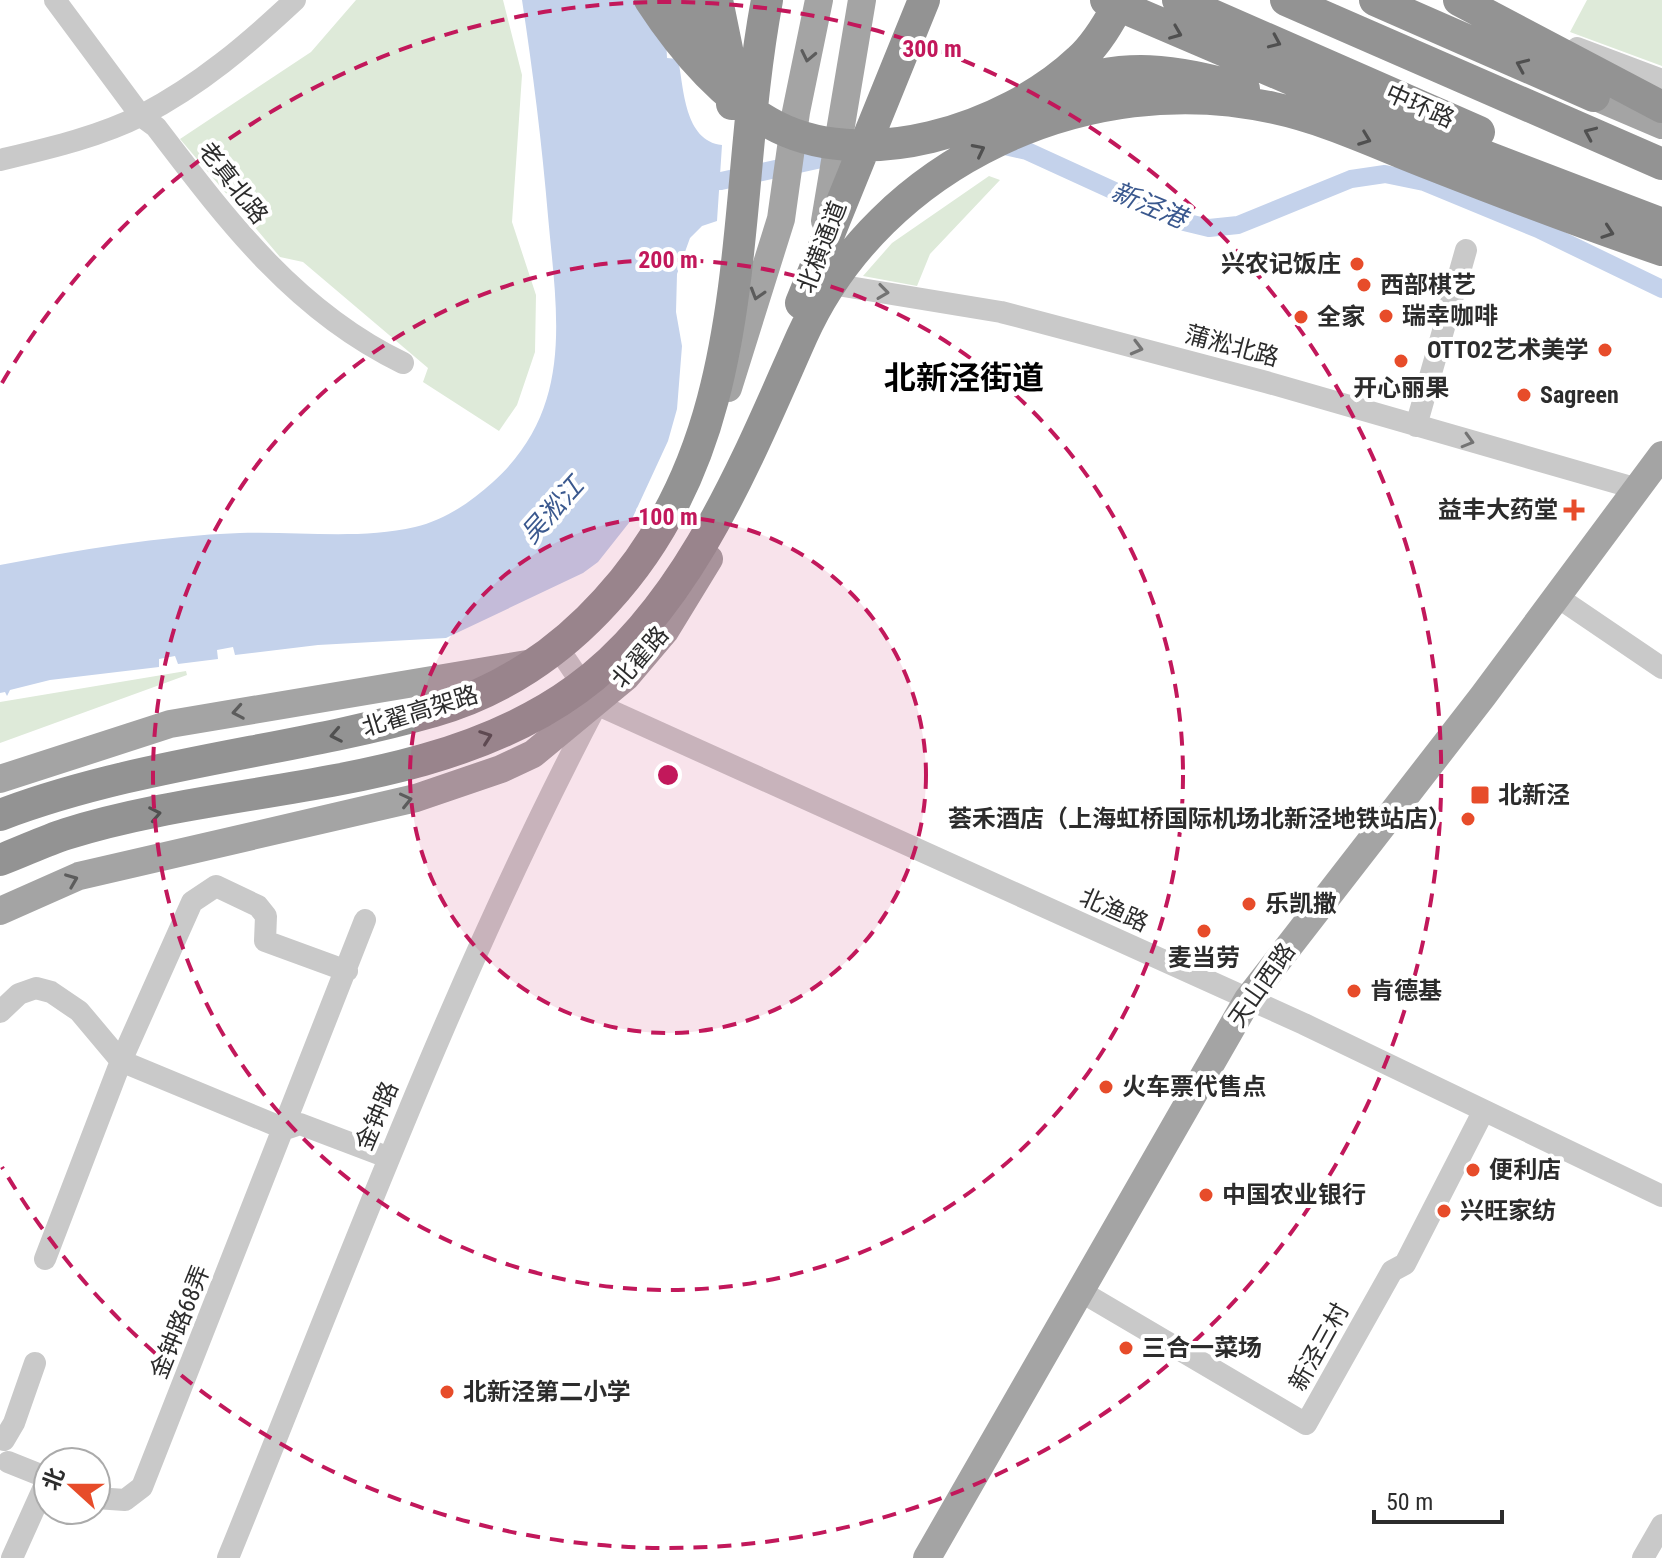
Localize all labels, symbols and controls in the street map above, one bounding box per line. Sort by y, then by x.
one-way arrow [1168,23,1182,39]
one-way arrow [1267,33,1281,49]
text: 300 m [902,35,962,63]
one-way arrow [800,49,817,63]
one-way arrow [1516,59,1530,75]
street label: 中环路 [1381,79,1459,133]
one-way arrow [1584,126,1599,142]
one-way arrow [1357,129,1371,146]
street label: 老真北路 [192,137,274,229]
one-way arrow [971,144,986,160]
water label: 新泾港 [1107,176,1194,236]
street label: 北横通道 [792,197,852,297]
one-way arrow [1601,222,1615,238]
text: 200 m [638,246,698,274]
place label: 兴农记饭庄 [1221,250,1341,278]
marker: 兴农记饭庄 [1348,255,1366,273]
place label: 西部棋艺 [1380,271,1476,299]
marker: 西部棋艺 [1355,276,1373,294]
one-way arrow [876,283,890,300]
one-way arrow [751,286,767,300]
place label: 瑞幸咖啡 [1402,302,1498,330]
place label: 全家 [1317,303,1365,331]
marker: 瑞幸咖啡 [1377,307,1395,325]
marker: 全家 [1292,308,1310,326]
street label: 蒲淞北路 [1182,320,1282,372]
place label: OTTO2艺术美学 [1427,336,1589,364]
one-way arrow [1129,338,1143,355]
marker: OTTO2艺术美学 [1596,341,1614,359]
marker: 开心丽果 [1392,352,1410,370]
district label: 北新泾街道 [884,359,1044,397]
place label: 开心丽果 [1353,374,1449,402]
place label: Sagreen [1540,381,1619,409]
marker: Sagreen [1515,386,1533,404]
one-way arrow [1460,432,1474,448]
water label: 吴淞江 [515,469,591,549]
place label: 益丰大药堂 [1438,496,1558,524]
marker: 益丰大药堂 [1565,501,1583,519]
text: 100 m [638,503,698,531]
street label: 北翟路 [606,621,674,693]
street label: 北翟高架路 [359,680,481,742]
one-way arrow [231,703,244,720]
one-way arrow [329,725,342,742]
one-way arrow [478,730,492,747]
centre of rings [654,761,682,789]
place label: 北新泾 [1498,781,1570,809]
marker: 北新泾 [1469,784,1491,806]
one-way arrow [399,792,412,809]
place label: 荟禾酒店（上海虹桥国际机场北新泾地铁站店） [948,805,1452,833]
one-way arrow [148,806,161,823]
marker: 荟禾酒店（上海虹桥国际机场北新泾地铁站店） [1459,810,1477,828]
one-way arrow [64,874,78,890]
street label: 北渔路 [1075,883,1153,937]
place label: 乐凯撒 [1265,890,1337,918]
marker: 乐凯撒 [1240,895,1258,913]
marker: 麦当劳 [1195,922,1213,940]
street label: 天山西路 [1223,938,1301,1032]
place label: 麦当劳 [1168,944,1240,972]
place label: 肯德基 [1370,977,1442,1005]
marker: 肯德基 [1345,982,1363,1000]
place label: 火车票代售点 [1122,1073,1266,1101]
street label: 金钟路 [350,1077,404,1155]
marker: 火车票代售点 [1097,1078,1115,1096]
place label: 便利店 [1489,1156,1561,1184]
marker: 便利店 [1464,1161,1482,1179]
place label: 中国农业银行 [1222,1181,1366,1209]
marker: 中国农业银行 [1197,1186,1215,1204]
place label: 兴旺家纺 [1460,1197,1556,1225]
marker: 兴旺家纺 [1435,1202,1453,1220]
street label: 金钟路68弄 [145,1261,215,1383]
street label: 新泾三村 [1283,1298,1355,1396]
place label: 三合一菜场 [1142,1334,1262,1362]
marker: 三合一菜场 [1117,1339,1135,1357]
place label: 北新泾第二小学 [463,1378,631,1406]
marker: 北新泾第二小学 [438,1383,456,1401]
north arrow [32,1446,112,1526]
text: 北 [38,1464,69,1494]
scale bar [1374,1474,1502,1524]
text: 50 m [1386,1488,1433,1516]

